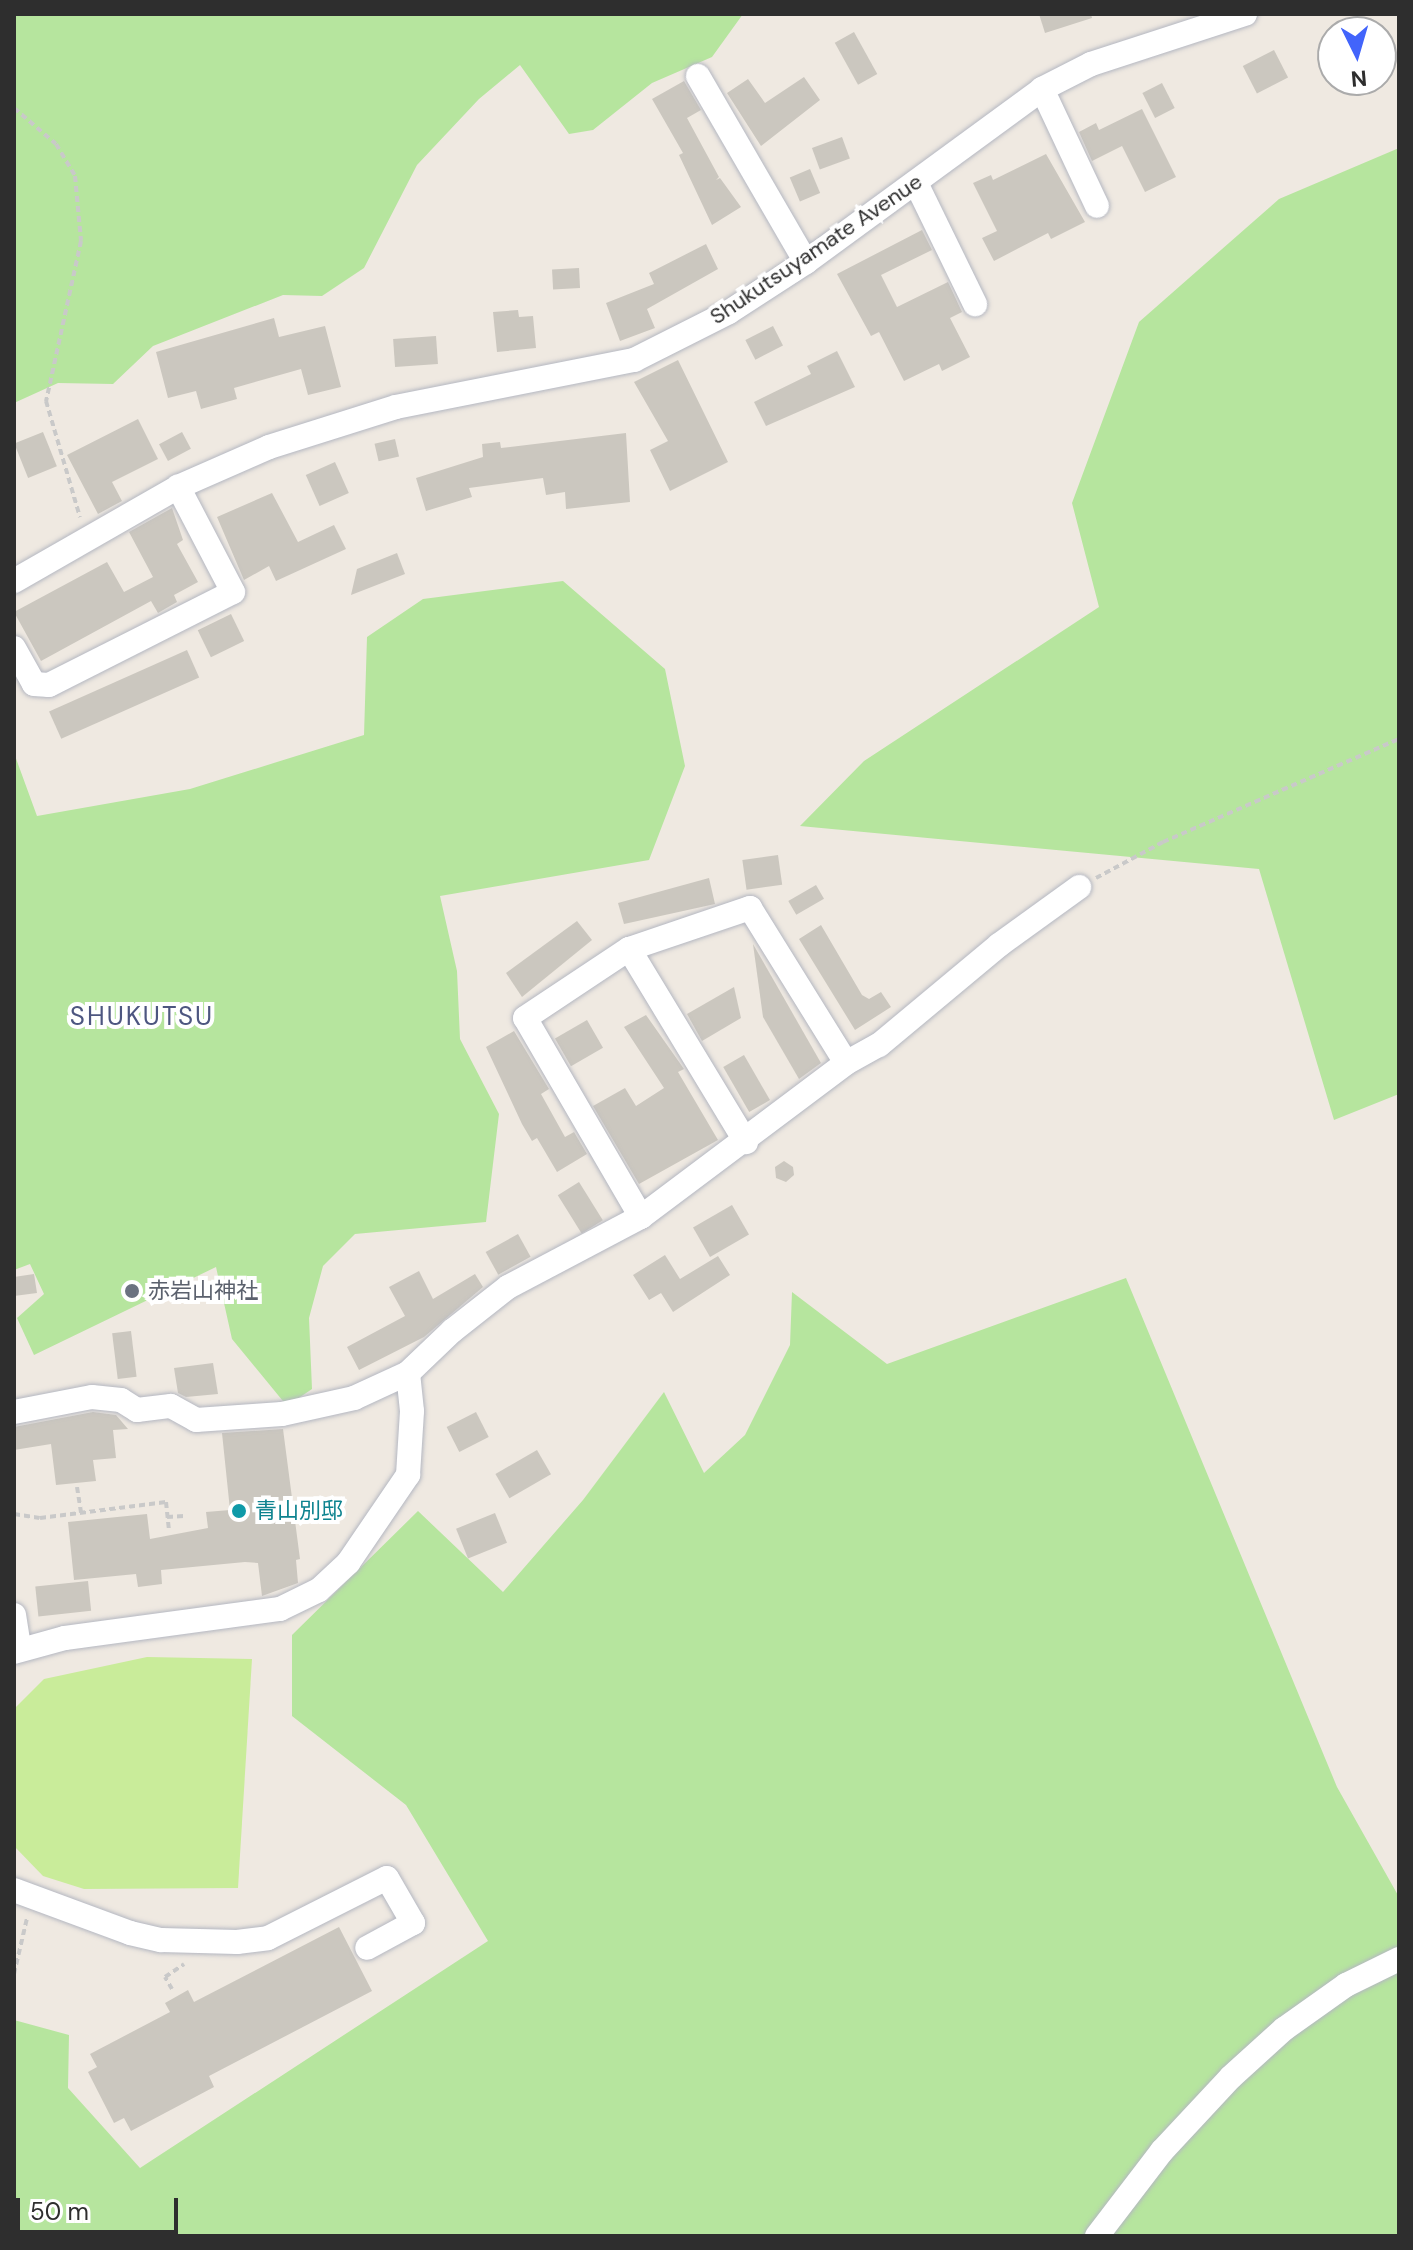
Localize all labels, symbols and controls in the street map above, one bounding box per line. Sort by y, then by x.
north arrow [1317,16,1397,96]
text: N [1350,63,1368,94]
street label: Shukutsuyamate Avenue [705,168,927,330]
district label: SHUKUTSU [70,1001,214,1033]
place label: 赤岩山神社 [148,1278,258,1304]
marker: 赤岩山神社 [123,1282,141,1300]
place label: 青山別邸 [255,1498,343,1524]
marker: 青山別邸 [230,1502,248,1520]
scale bar [20,2182,182,2232]
text: 50 m [30,2196,89,2227]

